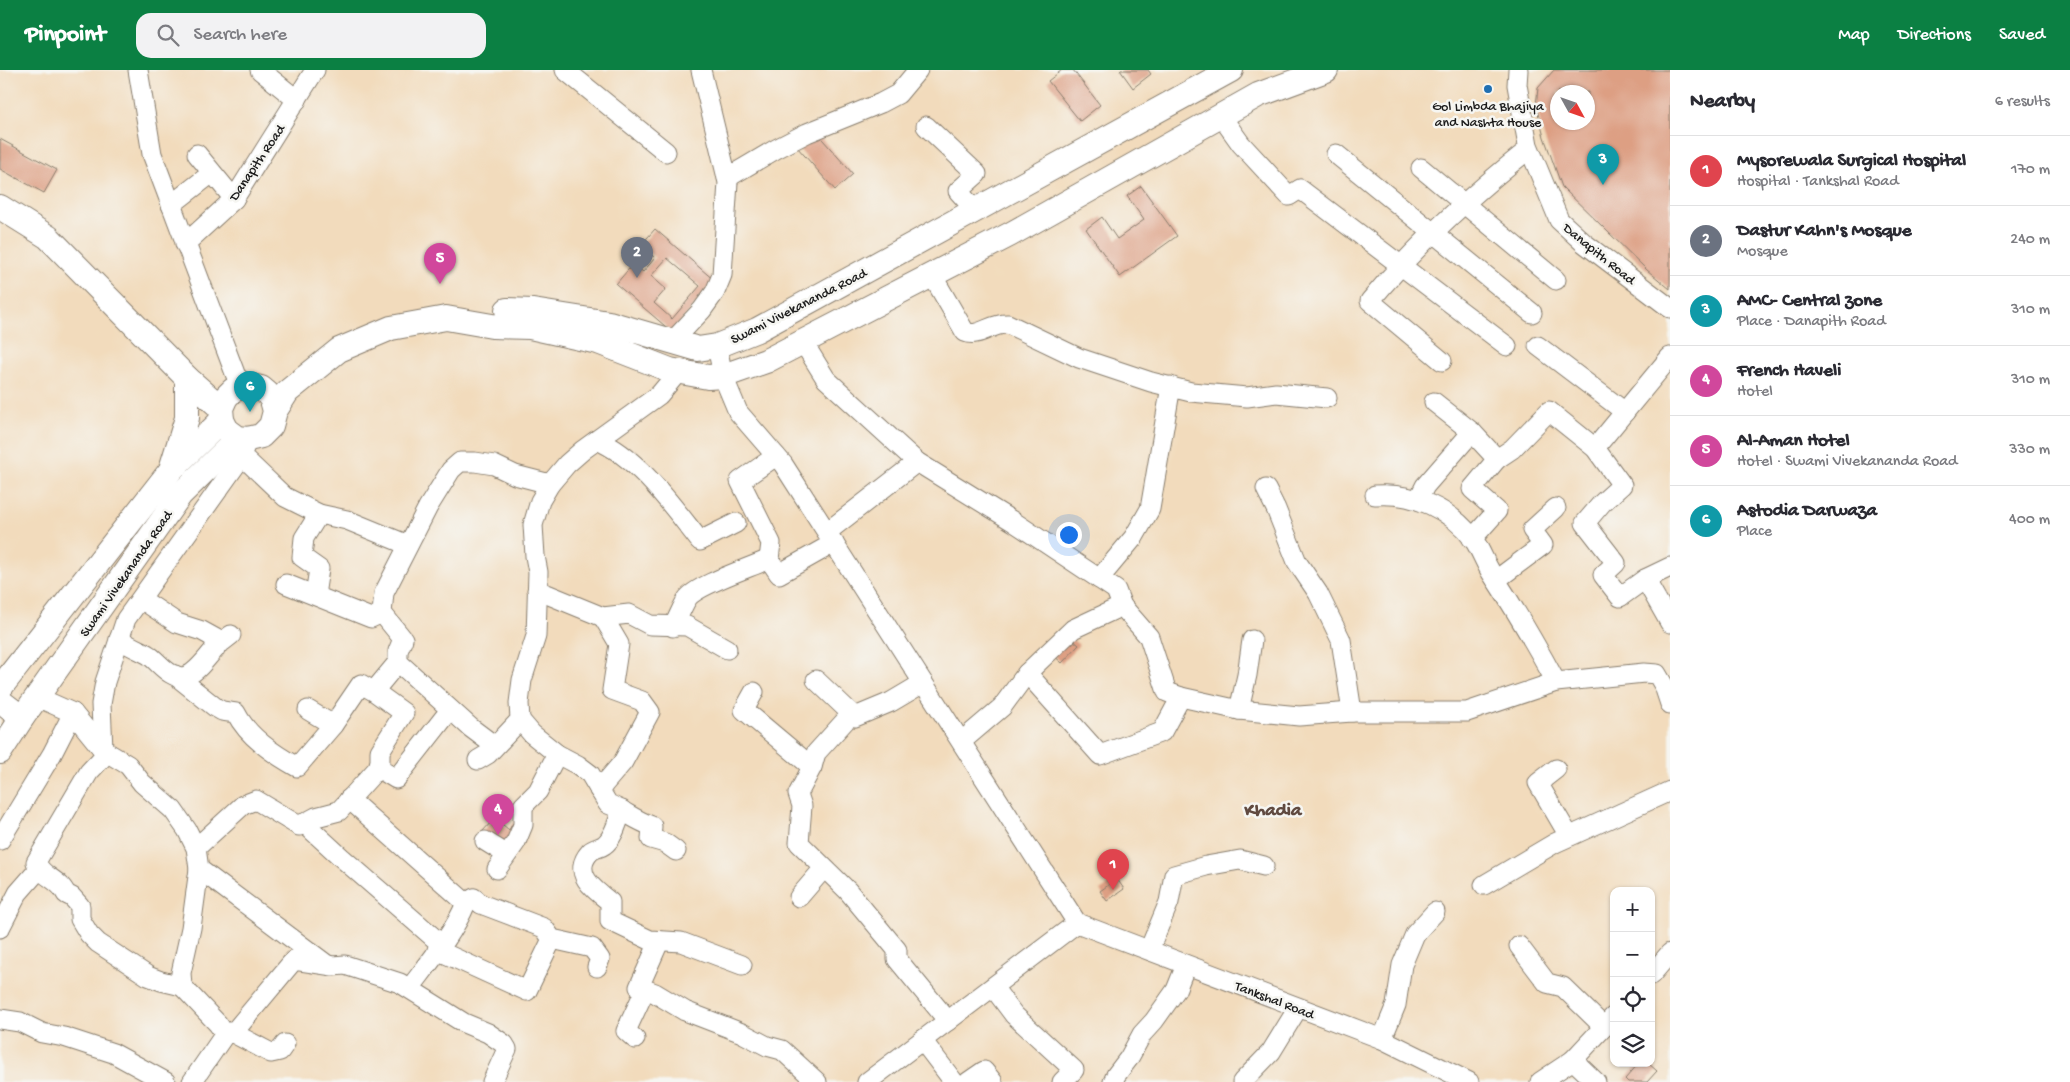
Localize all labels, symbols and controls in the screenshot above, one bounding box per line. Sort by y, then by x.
search box [136,13,486,58]
text: Pinpoint [25,21,106,50]
icon: search [154,21,182,49]
text: Search here [194,24,287,47]
text: Map [1838,25,1870,46]
text: Directions [1898,25,1971,46]
text: Saved [1999,25,2045,46]
marker: Gol Limbda Bhajiya and Nashta House [1482,83,1494,95]
north arrow [1550,85,1595,130]
text: Nearby [1690,90,1755,115]
text: 6 results [1995,93,2050,112]
place label: Gol Limbda Bhajiya and Nashta House [1432,99,1545,132]
street label: Danapith Road [226,121,291,206]
pin: 3 [1587,144,1619,185]
text: Mysorewala Surgical Hospital [1737,150,1966,173]
text: 1 [1703,161,1709,180]
text: 170 m [2011,161,2050,180]
text: Hospital · Tankshal Road [1737,173,1899,192]
street label: Danapith Road [1558,220,1640,290]
text: Dastur Kahn's Mosque [1737,220,1912,243]
text: 2 [1702,231,1710,250]
text: 240 m [2010,231,2050,250]
pin: 2 [621,237,653,278]
pin: 5 [424,243,456,284]
text: Mosque [1737,243,1788,262]
street label: Swami Vivekananda Road [728,265,872,349]
text: AMC- Central zone [1737,290,1882,313]
text: 3 [1702,301,1710,320]
text: 310 m [2011,301,2050,320]
text: Place · Danapith Road [1737,313,1886,332]
text: French Haveli [1737,360,1841,383]
pin: 6 [234,371,266,412]
text: 4 [1702,371,1710,390]
text: 310 m [2011,371,2050,390]
text: Hotel [1737,383,1773,402]
text: Al-Aman Hotel [1737,430,1850,453]
text: 5 [1702,441,1710,460]
text: 330 m [2009,441,2050,460]
text: Hotel · Swami Vivekananda Road [1737,453,1957,472]
text: Astodia Darwaza [1737,500,1877,523]
street label: Swami Vivekananda Road [77,506,178,641]
text: 6 [1702,511,1710,530]
text: 400 m [2009,511,2050,530]
your location [1056,522,1082,548]
text: Place [1737,523,1772,542]
pin: 4 [482,794,514,835]
district label: Khadia [1243,800,1303,823]
pin: 1 [1097,849,1129,890]
map controls [1610,887,1655,1067]
button: + [1610,887,1655,932]
button: − [1610,932,1655,977]
button: locate [1610,977,1655,1022]
street label: Tankshal Road [1231,978,1318,1025]
button: layers [1610,1022,1655,1067]

